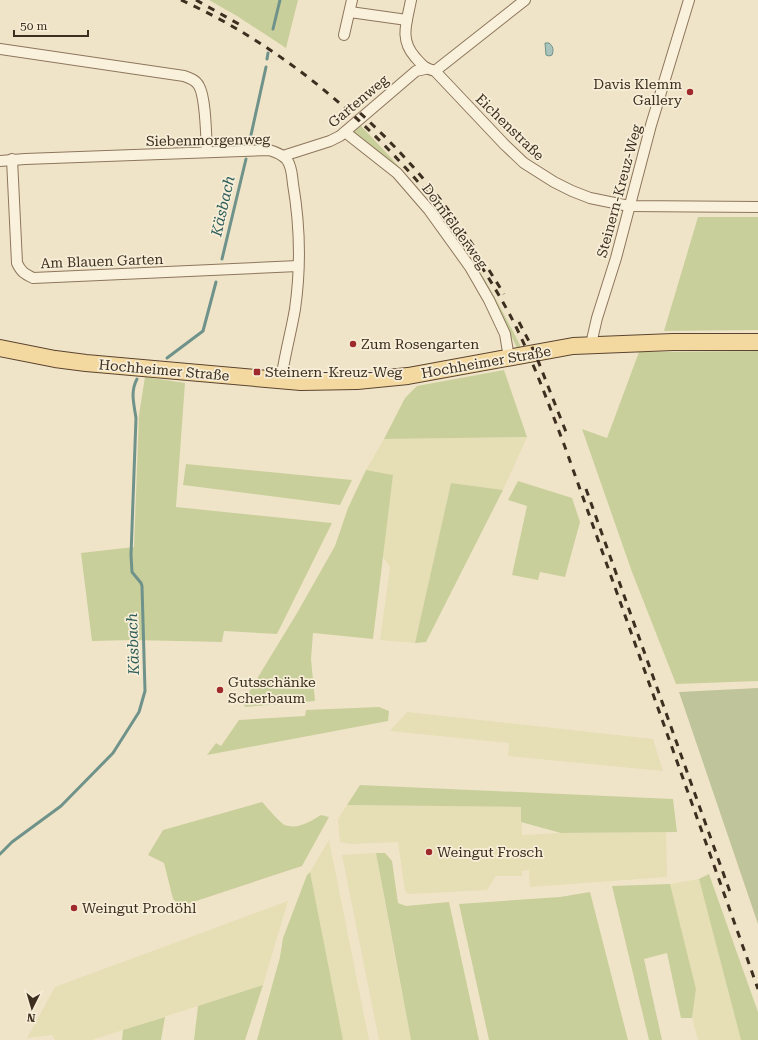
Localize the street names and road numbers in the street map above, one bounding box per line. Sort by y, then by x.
street label: Gartenweg [325,71,391,131]
street label: Eichenstraße [473,90,548,164]
street label: Steinern-Kreuz-Weg [594,123,645,259]
street label: Siebenmorgenweg [146,131,270,149]
street label: Dornfelderweg [419,180,491,272]
street label: Am Blauen Garten [40,251,164,271]
street label: Hochheimer Straße [420,343,552,381]
street label: Hochheimer Straße [98,356,230,384]

